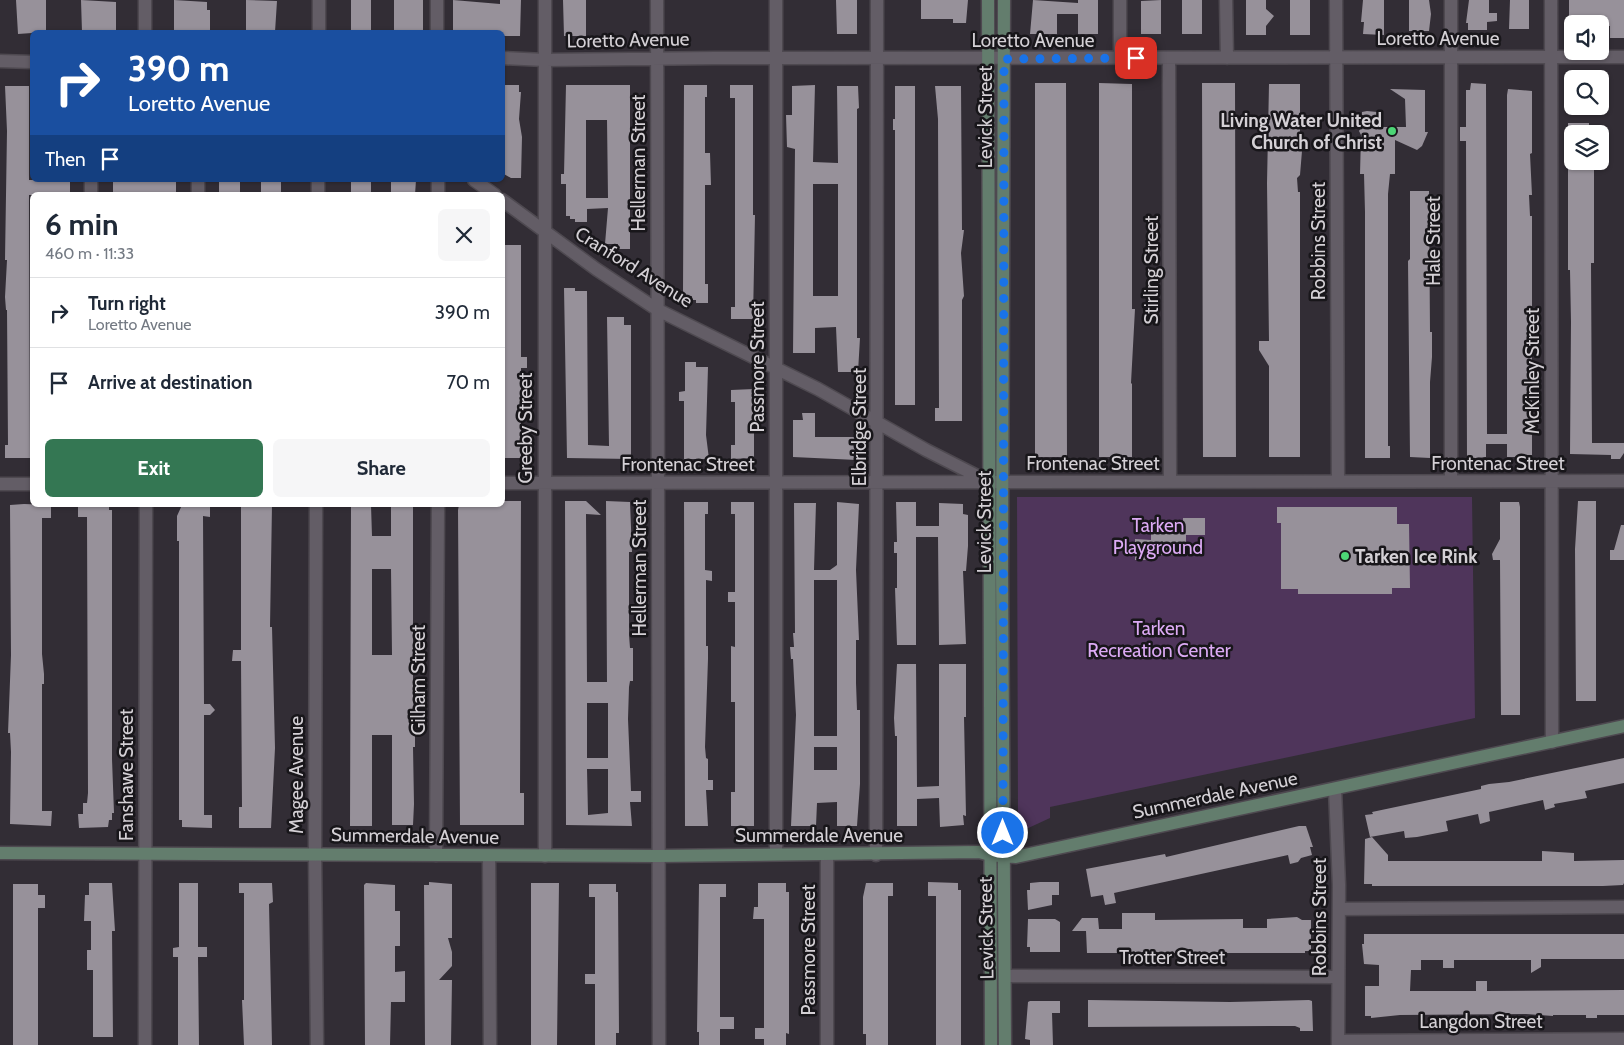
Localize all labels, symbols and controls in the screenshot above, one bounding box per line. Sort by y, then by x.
map controls [1564,15,1609,170]
button: sound [1564,15,1609,60]
street label: Loretto Avenue [566,27,690,53]
street label: Loretto Avenue [1377,27,1500,50]
street label: Loretto Avenue [972,29,1095,52]
pin [1115,37,1157,79]
icon: arrive [1122,44,1150,72]
text: 390 m [128,47,230,90]
icon: right [45,50,110,115]
street label: Levick Street [974,65,997,168]
button: search [1564,70,1609,115]
text: Loretto Avenue [128,90,270,117]
street label: Hellerman Street [627,94,650,232]
place label: Living Water United Church of Christ [1220,109,1382,154]
marker: Living Water United Church of Christ [1386,125,1398,137]
button: layers [1564,125,1609,170]
icon: arrive [96,145,124,173]
text: Then [45,148,86,171]
street label: Robbins Street [1307,181,1330,300]
street label: Hale Street [1422,196,1445,286]
text: 6 min [45,206,118,243]
button: close [438,209,490,261]
street label: Stirling Street [1140,215,1163,324]
street label: Cranford Avenue [571,222,697,313]
text: 460 m · 11:33 [45,244,134,263]
text: Turn right [88,292,166,315]
icon: right [45,299,73,327]
text: 390 m [435,301,490,324]
street label: Passmore Street [746,301,769,433]
street label: McKinley Street [1521,307,1544,434]
text: Loretto Avenue [88,315,192,334]
street label: Elbridge Street [848,367,871,486]
icon: arrive [45,369,73,397]
text: Arrive at destination [88,371,252,394]
text: 70 m [446,371,490,394]
street label: Greeby Street [514,372,537,483]
button: Exit [45,439,263,497]
button: Share [273,439,490,497]
street label: Frontenac Street [1026,452,1160,475]
street label: Frontenac Street [1431,452,1565,475]
street label: Frontenac Street [621,453,755,476]
street label: Levick Street [973,470,996,573]
street label: Hellerman Street [628,499,651,637]
park label: Tarken Playground [1113,514,1203,559]
place label: Tarken Ice Rink [1355,545,1478,568]
marker: Tarken Ice Rink [1339,550,1351,562]
park label: Tarken Recreation Center [1087,617,1231,662]
street label: Gilham Street [407,624,430,735]
street label: Fanshawe Street [115,708,138,841]
street label: Magee Avenue [285,716,308,834]
street label: Summerdale Avenue [1130,766,1300,824]
position arrow [976,806,1028,858]
street label: Summerdale Avenue [331,823,499,849]
street label: Summerdale Avenue [735,824,903,847]
street label: Robbins Street [1308,857,1331,976]
street label: Levick Street [974,876,998,979]
street label: Passmore Street [797,884,820,1016]
street label: Trotter Street [1119,946,1226,969]
street label: Langdon Street [1419,1010,1543,1033]

